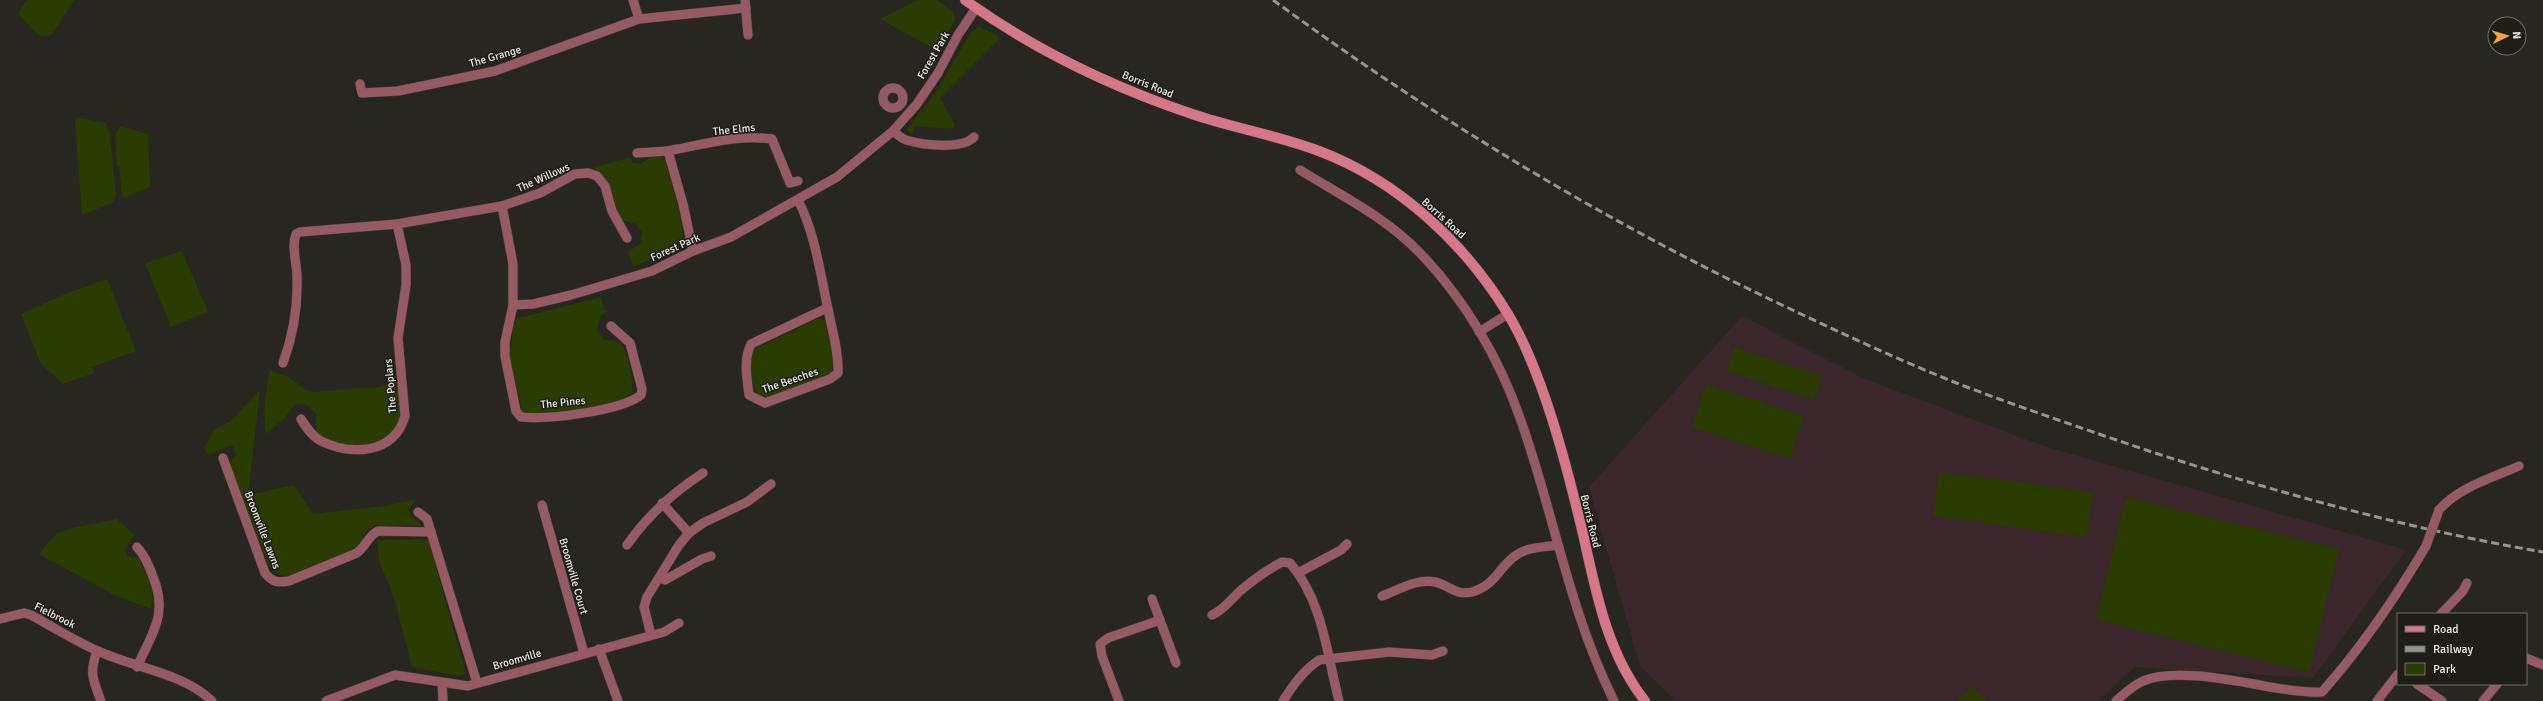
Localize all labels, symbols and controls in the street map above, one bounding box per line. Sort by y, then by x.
north arrow [2487,16,2527,56]
street label: Forest Park [915,29,952,81]
text: N [2510,31,2523,40]
street label: The Grange [468,43,523,70]
street label: Borris Road [1120,68,1176,101]
street label: The Elms [712,121,756,138]
street label: The Willows [515,160,572,195]
street label: Borris Road [1419,195,1468,242]
street label: Forest Park [648,231,702,264]
street label: The Poplars [382,358,399,414]
street label: The Beeches [760,365,820,396]
street label: The Pines [540,394,586,411]
street label: Broomville Lawns [242,489,283,571]
street label: Borris Road [1578,493,1603,549]
street label: Broomville Court [556,536,591,616]
street label: Fielbrook [32,600,78,631]
legend [2397,613,2527,685]
text: Road [2433,622,2459,637]
text: Railway [2433,642,2473,657]
street label: Broomville [491,646,543,673]
text: Park [2433,662,2456,677]

